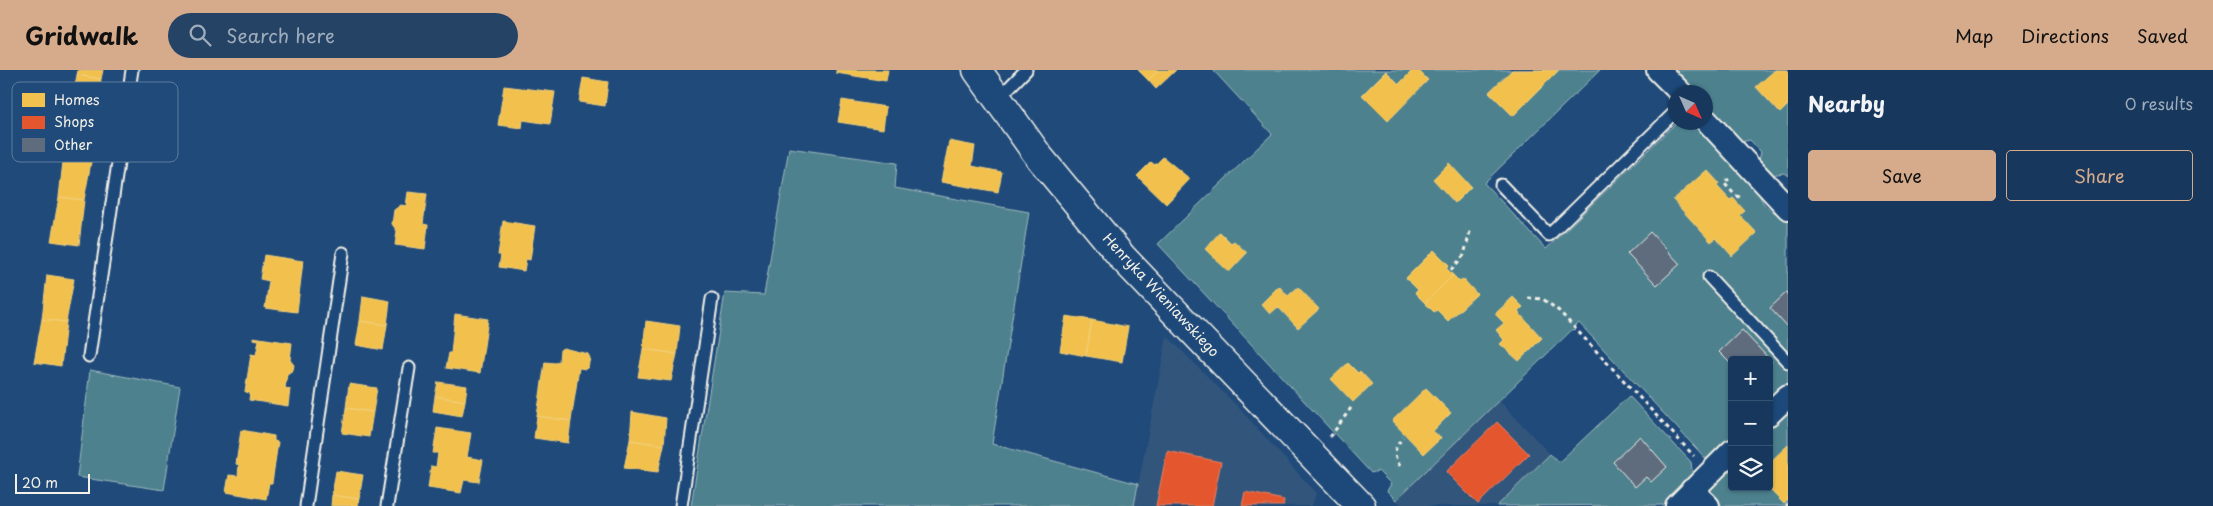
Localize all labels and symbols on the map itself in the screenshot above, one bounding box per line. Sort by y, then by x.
legend [12,82,178,162]
north arrow [1668,85,1713,130]
text: Homes [54,89,100,110]
text: Shops [54,111,94,132]
text: Other [54,134,93,155]
street label: Henryka Wieniawskiego [1098,228,1225,361]
scale bar [15,471,90,494]

